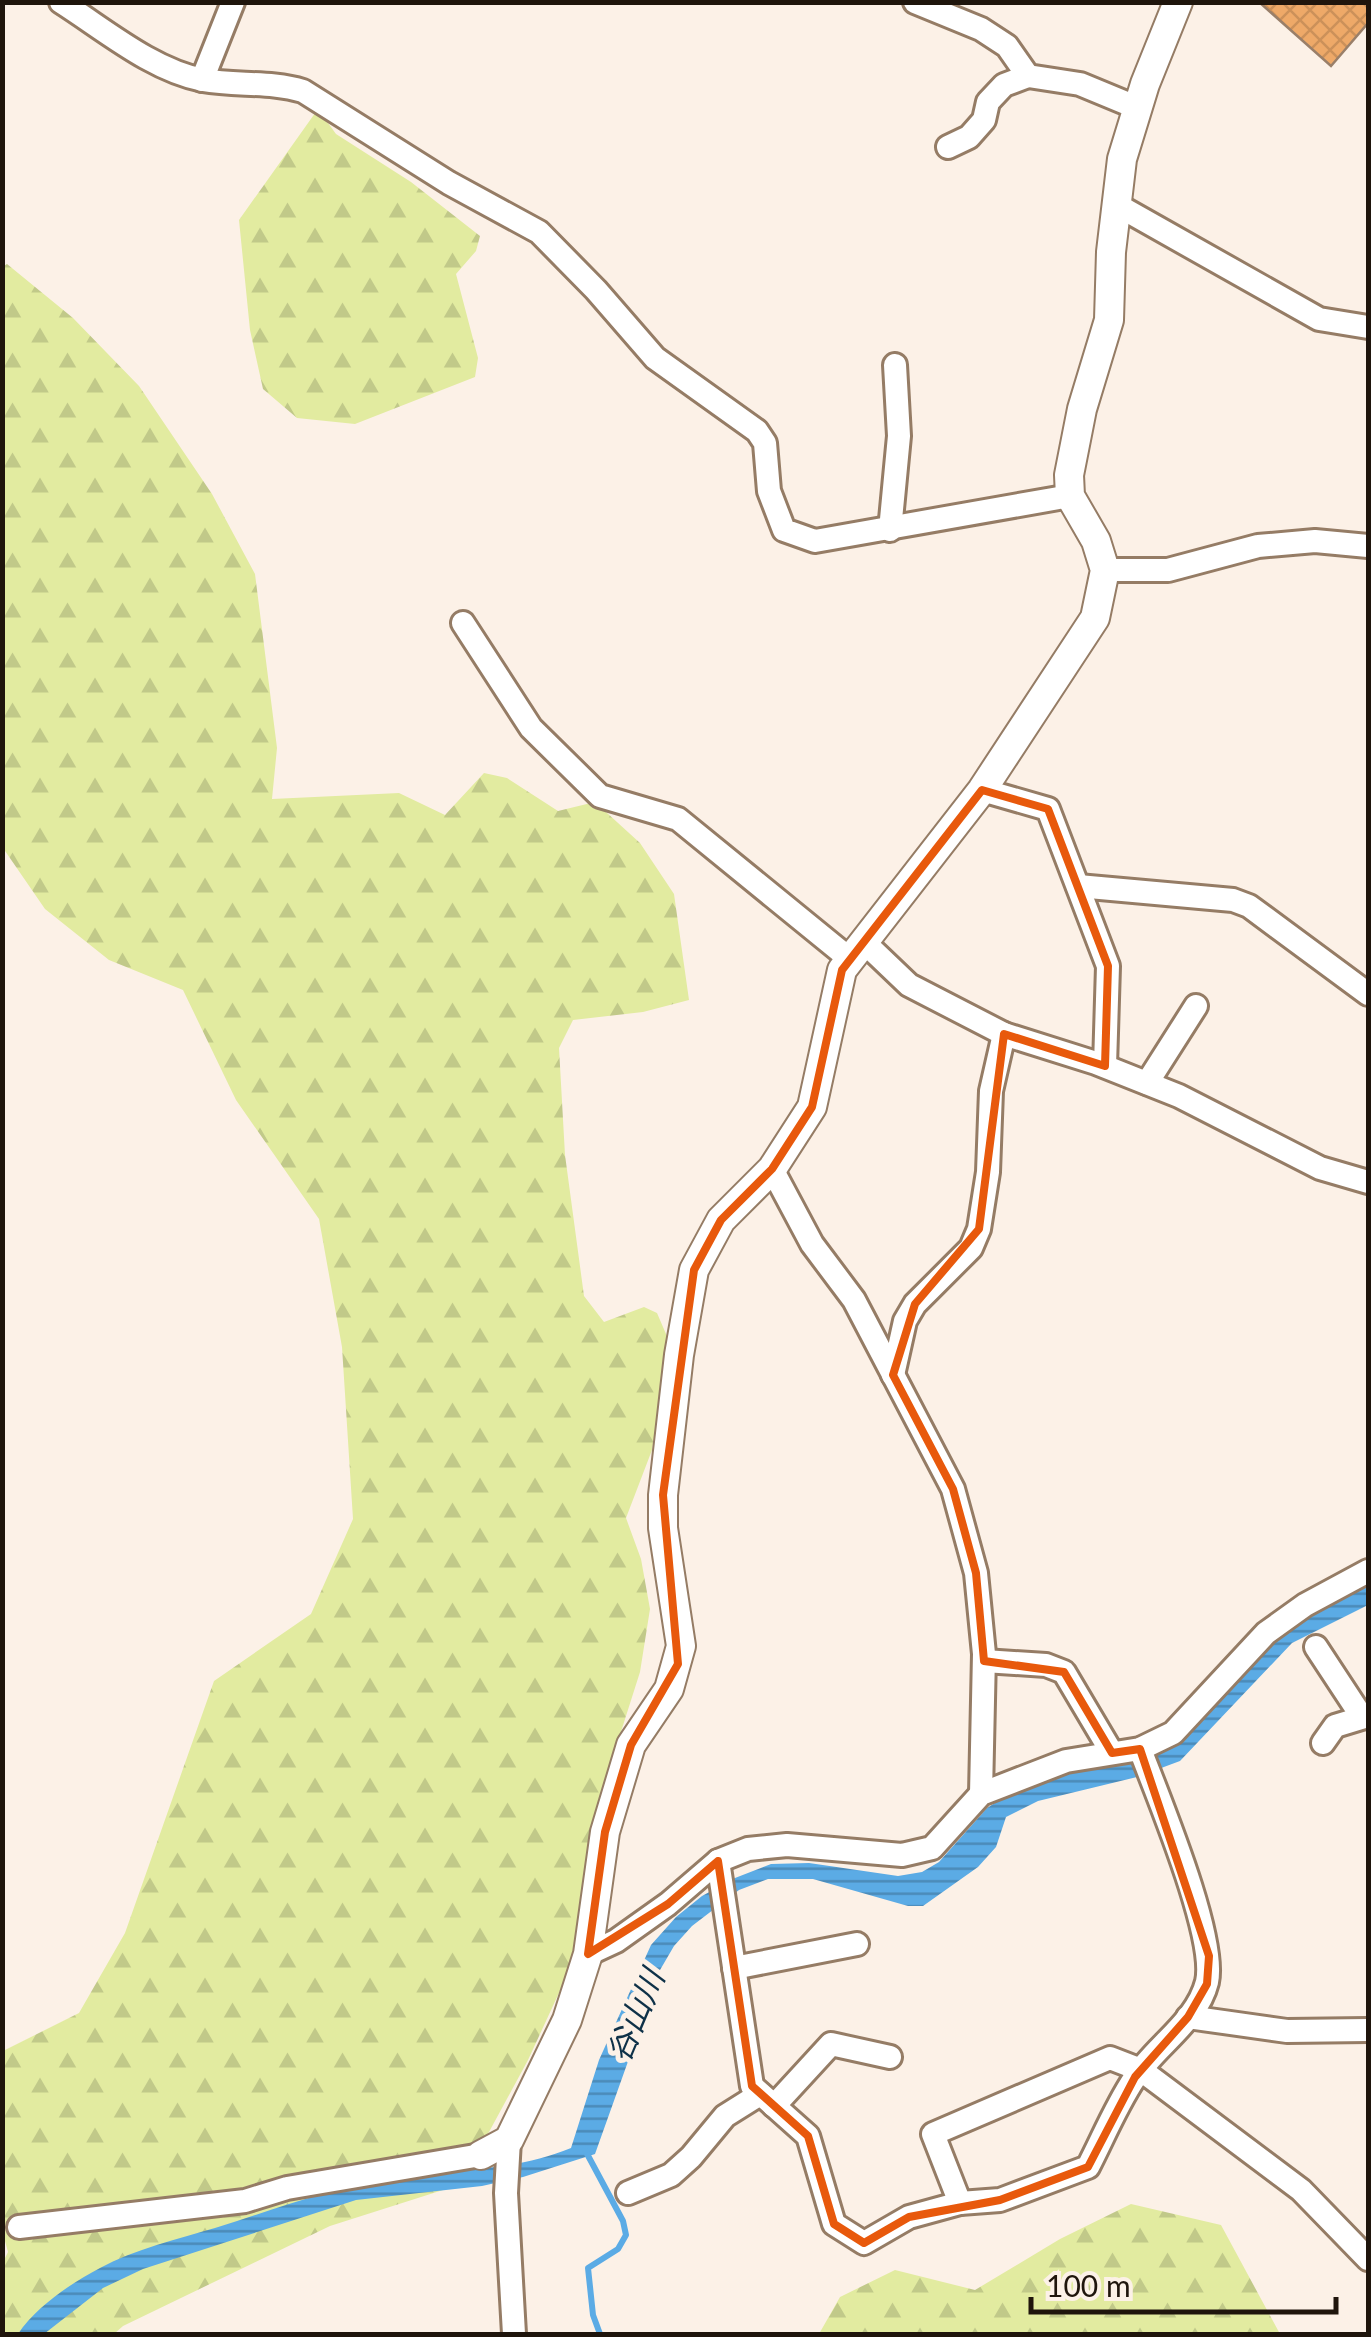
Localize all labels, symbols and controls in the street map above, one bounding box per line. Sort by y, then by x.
water label: 谷山川 [598,1961,672,2067]
scale bar [1031,2252,1336,2314]
text: 100 m [1046,2267,1131,2303]

